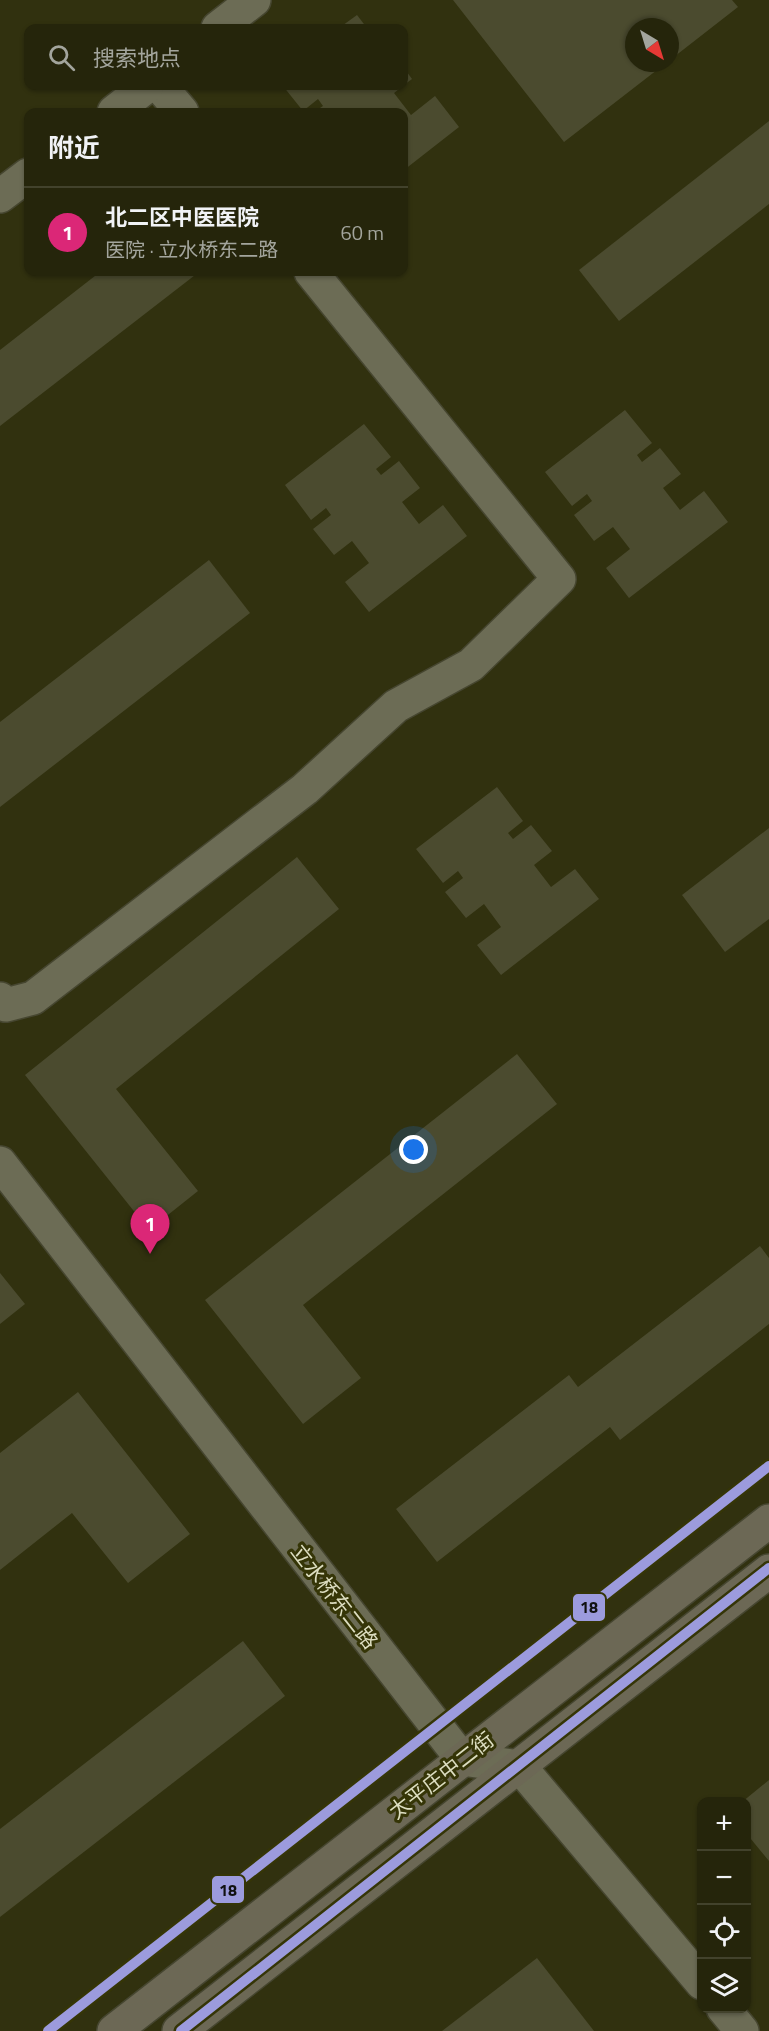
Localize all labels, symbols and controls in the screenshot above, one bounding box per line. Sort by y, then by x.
north arrow [625,18,679,72]
search box [24,24,408,90]
icon: search [45,41,78,74]
text: 搜索地点 [93,41,181,75]
text: 附近 [48,128,100,167]
text: 北二区中医医院 [105,200,259,234]
text: 1 [62,217,73,248]
text: 60 m [340,217,384,248]
text: 医院 · 立水桥东二路 [105,234,278,265]
your location [399,1135,428,1164]
pin: 1 [130,1204,170,1254]
street label: 立水桥东二路 [284,1537,386,1655]
line badge: 18 [572,1593,606,1622]
text: 18 [580,1595,598,1619]
street label: 太平庄中二街 [382,1724,500,1826]
map controls [697,1797,751,2013]
button: + [697,1797,751,1851]
button: − [697,1851,751,1905]
line badge: 18 [211,1875,245,1904]
text: 18 [219,1878,237,1902]
button: locate [697,1905,751,1959]
button: layers [697,1959,751,2013]

